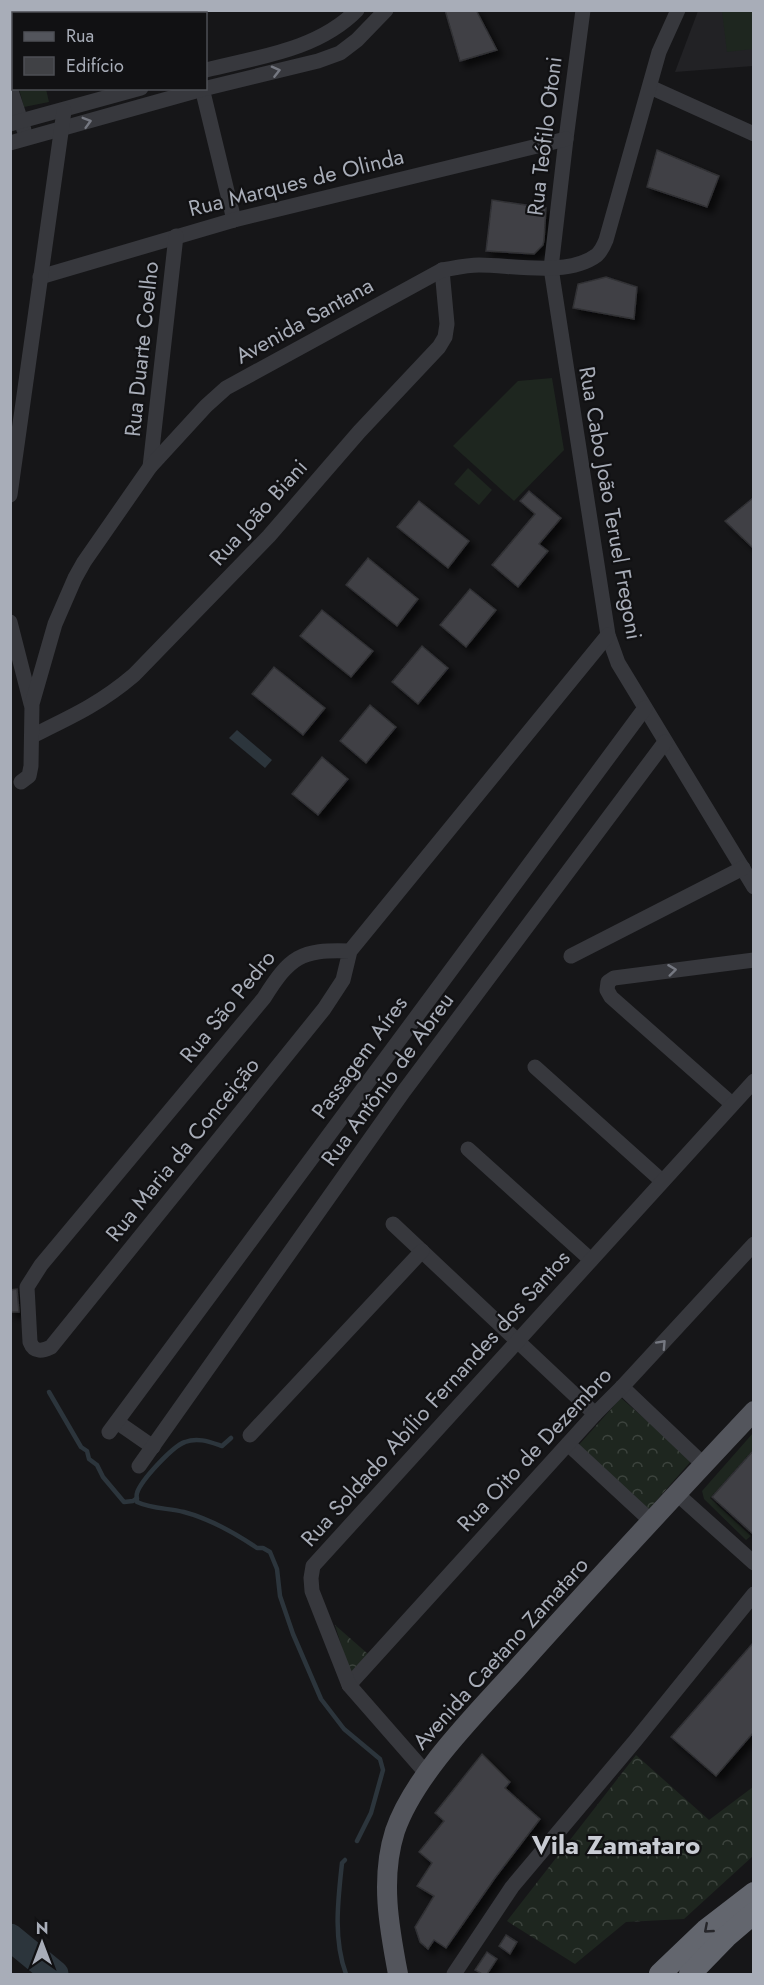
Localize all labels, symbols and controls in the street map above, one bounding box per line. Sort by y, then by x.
legend [12,12,207,90]
text: Rua [66,23,94,49]
text: Edifício [66,53,124,79]
street label: Rua Teófilo Otoni [518,55,570,217]
one-way arrow [270,66,280,79]
one-way arrow [81,117,92,129]
street label: Rua Marques de Olinda [185,140,407,224]
street label: Rua Duarte Coelho [116,260,166,438]
street label: Avenida Santana [229,269,379,371]
street label: Rua Cabo João Teruel Fregoni [571,364,651,642]
street label: Rua João Biani [201,452,315,572]
street label: Rua São Pedro [171,943,283,1069]
one-way arrow [668,965,677,977]
street label: Rua Antônio de Abreu [313,985,461,1173]
street label: Passagem Aíres [303,989,415,1125]
street label: Rua Maria da Conceição [97,1050,267,1248]
street label: Rua Soldado Abílio Fernandes dos Santos [293,1243,577,1553]
one-way arrow [655,1340,666,1350]
street label: Rua Oito de Dezembro [449,1360,619,1538]
street label: Avenida Caetano Zamataro [405,1550,595,1756]
district label: Vila Zamataro [531,1826,700,1864]
north arrow [12,1913,72,1973]
text: N [36,1917,48,1940]
one-way arrow [704,1922,715,1933]

